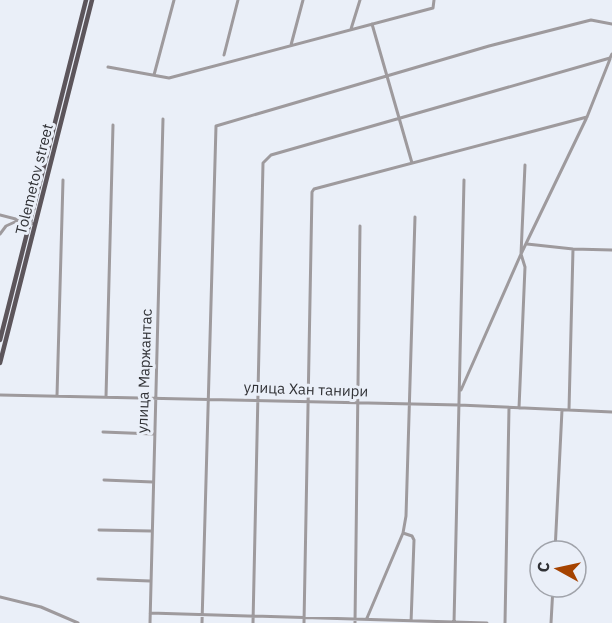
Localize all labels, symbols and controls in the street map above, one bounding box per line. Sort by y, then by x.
street label: Tolemetov street [11,122,57,236]
street label: улица Маржантас [132,308,156,434]
street label: улица Хан танири [243,377,369,401]
north arrow [528,539,588,599]
text: С [533,560,554,573]

